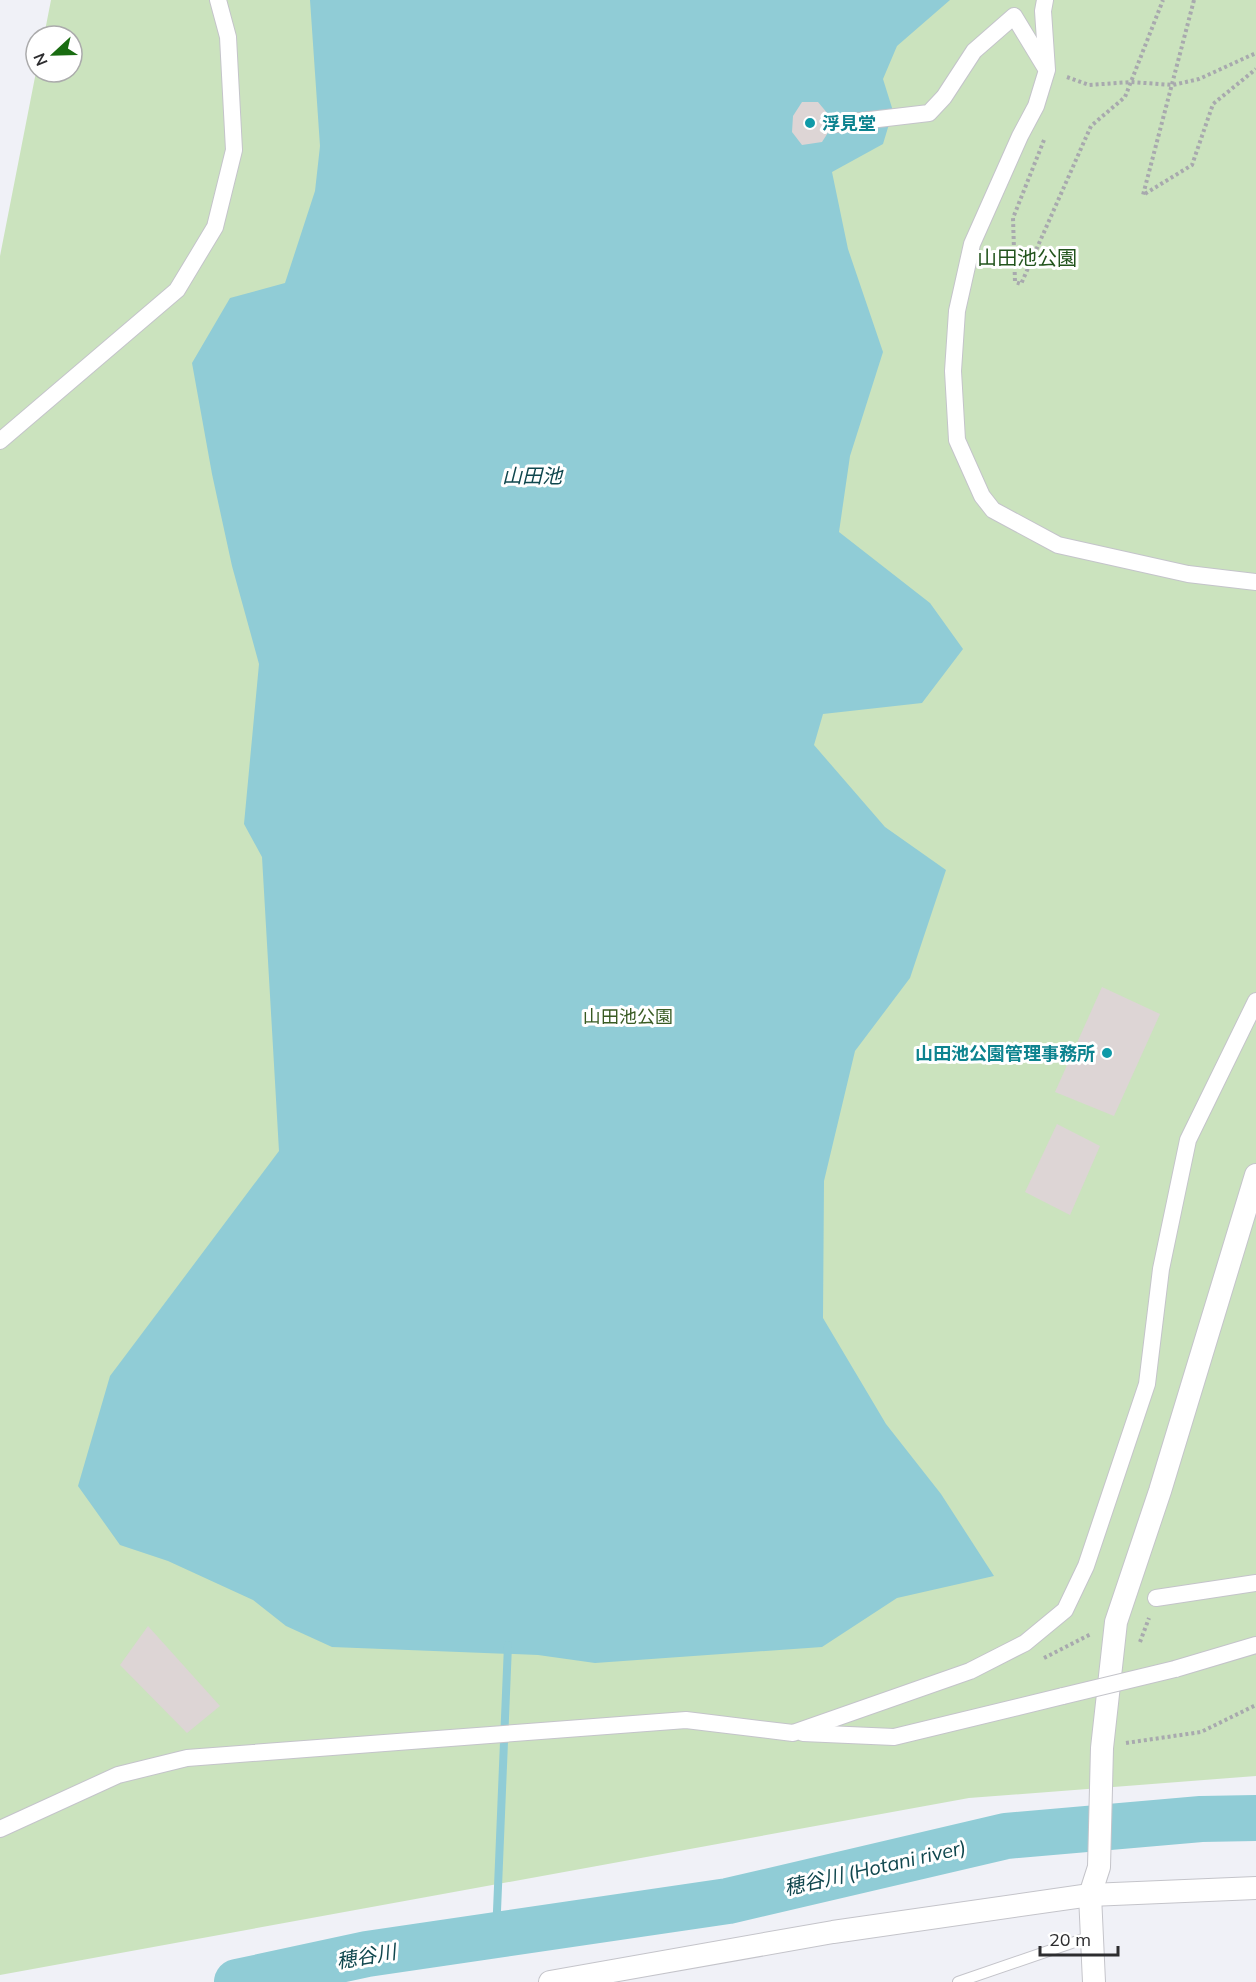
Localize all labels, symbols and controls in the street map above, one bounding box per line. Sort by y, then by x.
north arrow [24,24,84,84]
text: N [29,50,52,69]
place label: 浮見堂 [822,112,876,135]
marker: 浮見堂 [803,116,817,130]
district label: 山田池公園 [977,245,1077,270]
water label: 山田池 [502,463,564,488]
park label: 山田池公園 [583,1005,673,1028]
place label: 山田池公園管理事務所 [915,1042,1095,1065]
marker: 山田池公園管理事務所 [1100,1046,1114,1060]
water label: 穂谷川 (Hotani river) [782,1834,968,1900]
scale bar [1040,1919,1118,1957]
text: 20 m [1049,1928,1091,1951]
water label: 穂谷川 [334,1938,400,1974]

